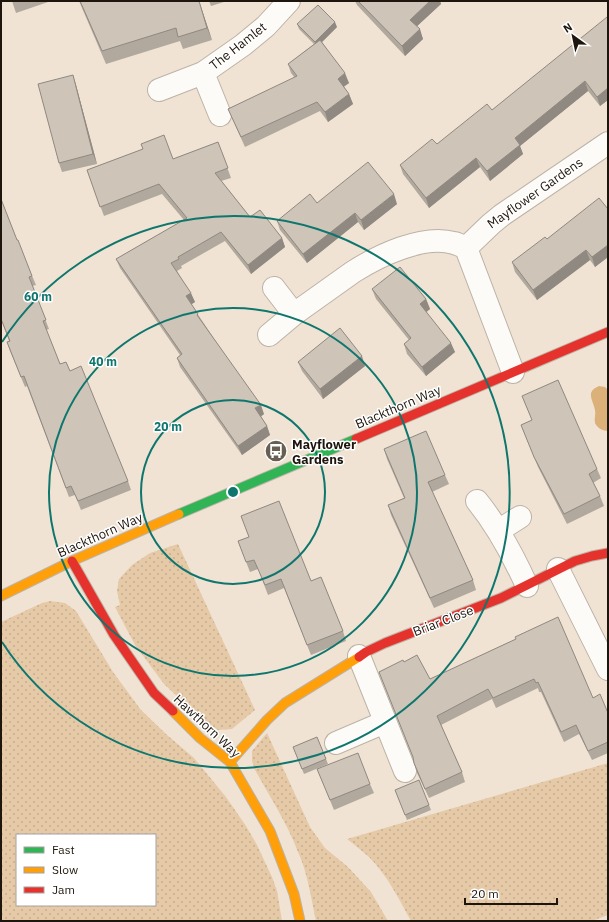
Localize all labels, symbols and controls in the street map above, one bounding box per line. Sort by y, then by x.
north arrow [553,16,593,56]
street label: The Hamlet [206,18,270,74]
text: N [560,20,575,36]
street label: Mayflower Gardens [484,154,586,232]
text: 60 m [24,289,52,304]
text: 40 m [89,354,117,369]
street label: Blackthorn Way [353,381,444,433]
text: 20 m [154,419,182,434]
place label: Mayflower Gardens [292,436,356,468]
bus stop icon: Mayflower Gardens [263,438,289,464]
centre of rings [226,485,240,499]
street label: Blackthorn Way [55,508,146,561]
street label: Briar Close [410,602,476,640]
street label: Hawthorn Way [170,691,244,762]
legend [16,834,156,906]
text: Fast [52,842,75,857]
text: Slow [52,862,78,877]
scale bar [465,880,557,906]
text: Jam [52,882,75,897]
text: 20 m [471,886,499,901]

